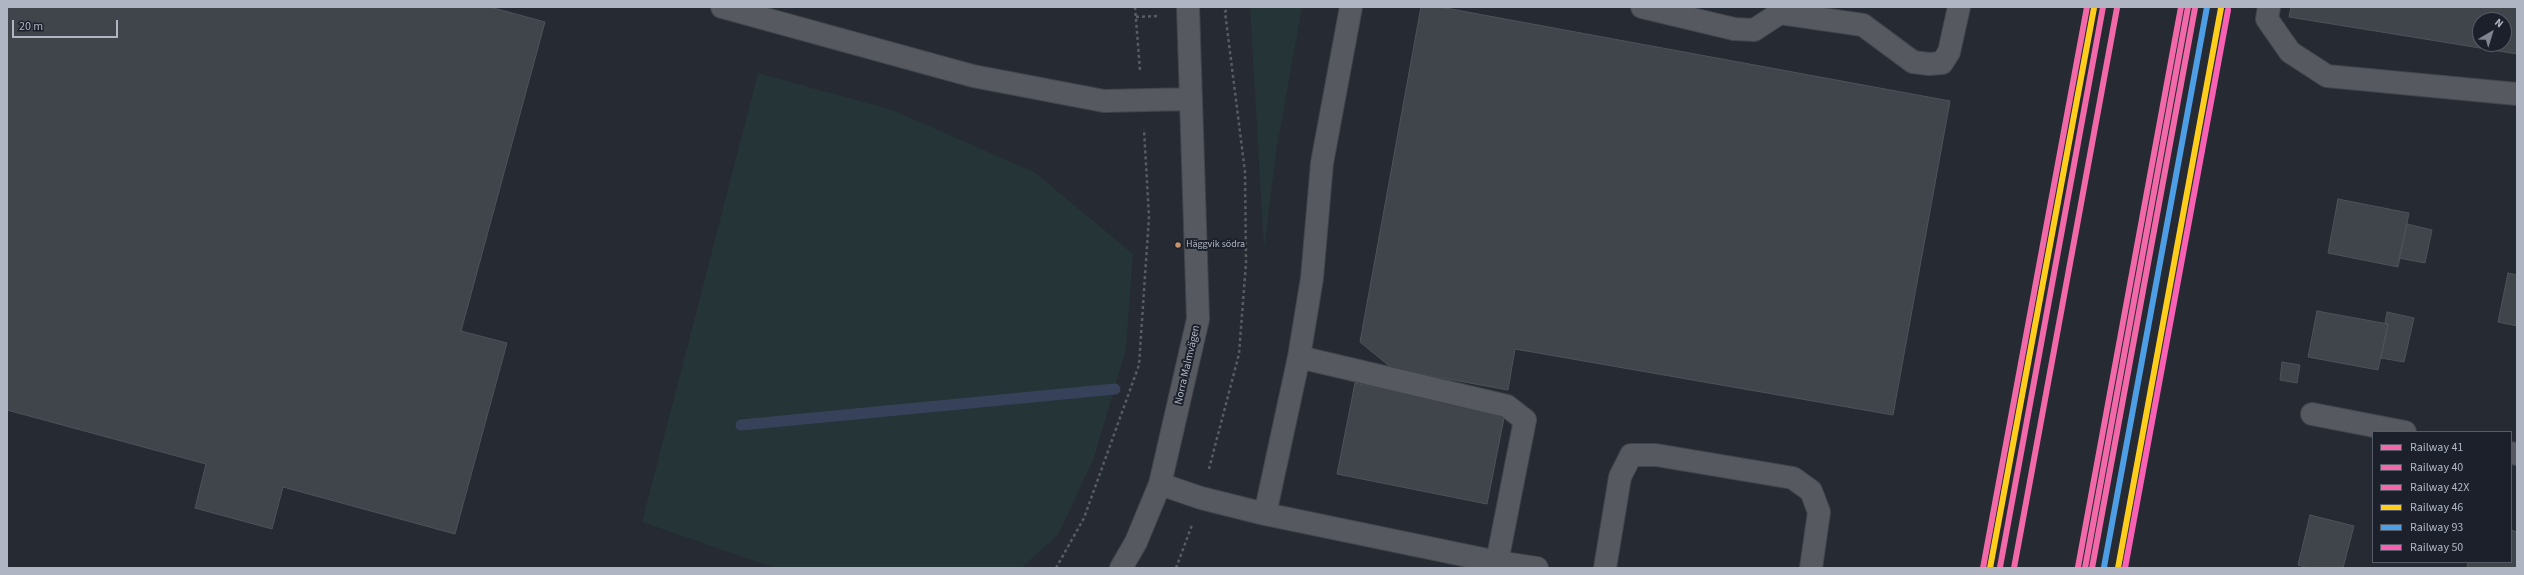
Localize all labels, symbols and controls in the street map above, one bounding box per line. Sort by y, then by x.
scale bar [14,12,120,38]
north arrow [2472,12,2512,52]
text: N [2492,15,2507,31]
text: 20 m [19,18,43,35]
place label: Häggvik södra [1186,239,1245,251]
marker: Häggvik södra [1173,240,1183,250]
street label: Norra Malmvägen [1172,324,1204,406]
legend [2372,431,2512,563]
text: Railway 41 [2410,439,2463,456]
text: Railway 40 [2410,459,2463,476]
text: Railway 42X [2410,479,2470,496]
text: Railway 46 [2410,499,2463,516]
text: Railway 93 [2410,519,2463,536]
text: Railway 50 [2410,539,2463,556]

